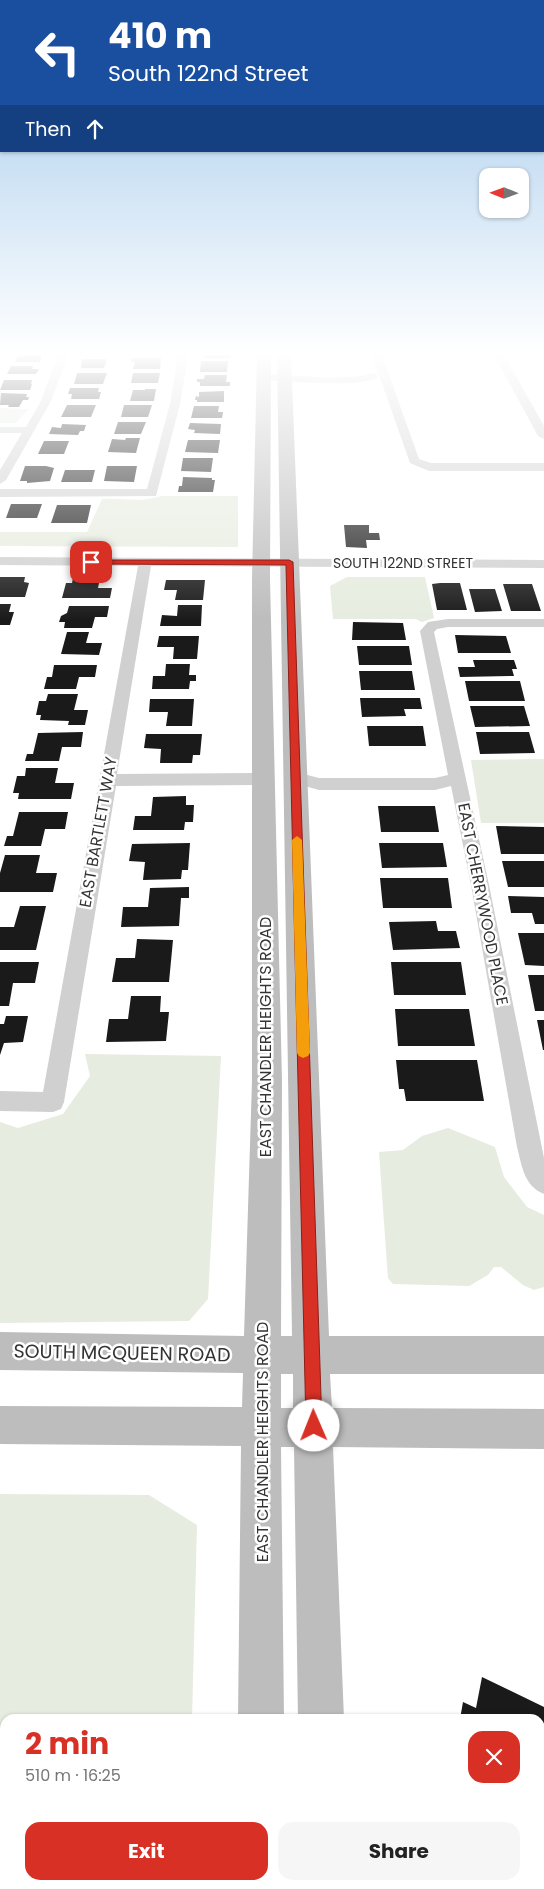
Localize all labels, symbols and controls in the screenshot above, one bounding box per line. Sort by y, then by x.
text: 410 m [108,11,212,60]
icon: left [25,20,90,85]
text: South 122nd Street [108,58,309,89]
icon: ahead [81,115,109,143]
text: Then [25,116,71,143]
north arrow [479,168,529,218]
map controls [479,168,529,218]
pin [70,541,112,583]
icon: arrive [77,548,105,576]
street label: SOUTH 122ND STREET [333,553,473,573]
street label: EAST BARTLETT WAY [73,754,123,909]
street label: EAST CHERRYWOOD PLACE [452,801,514,1007]
street label: EAST CHANDLER HEIGHTS ROAD [254,917,277,1157]
street label: EAST CHANDLER HEIGHTS ROAD [251,1322,274,1562]
street label: SOUTH MCQUEEN ROAD [13,1338,231,1368]
position arrow [287,1399,339,1451]
text: 2 min [25,1722,109,1765]
button: close [468,1731,520,1783]
text: 510 m · 16:25 [25,1764,121,1787]
button: Exit [25,1822,268,1880]
button: Share [278,1822,520,1880]

